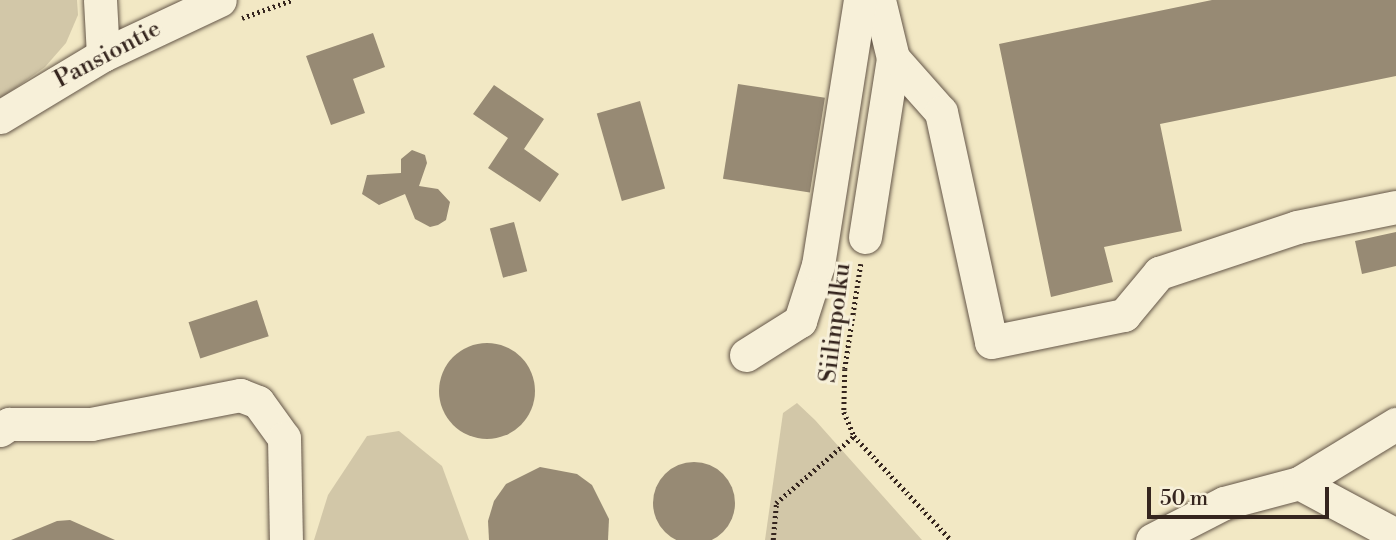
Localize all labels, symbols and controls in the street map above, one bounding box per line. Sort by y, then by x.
street label: Pansiontie [50,15,166,95]
street label: Siilinpolku [814,262,858,384]
scale bar [1151,474,1333,518]
text: 50 m [1160,486,1208,512]

